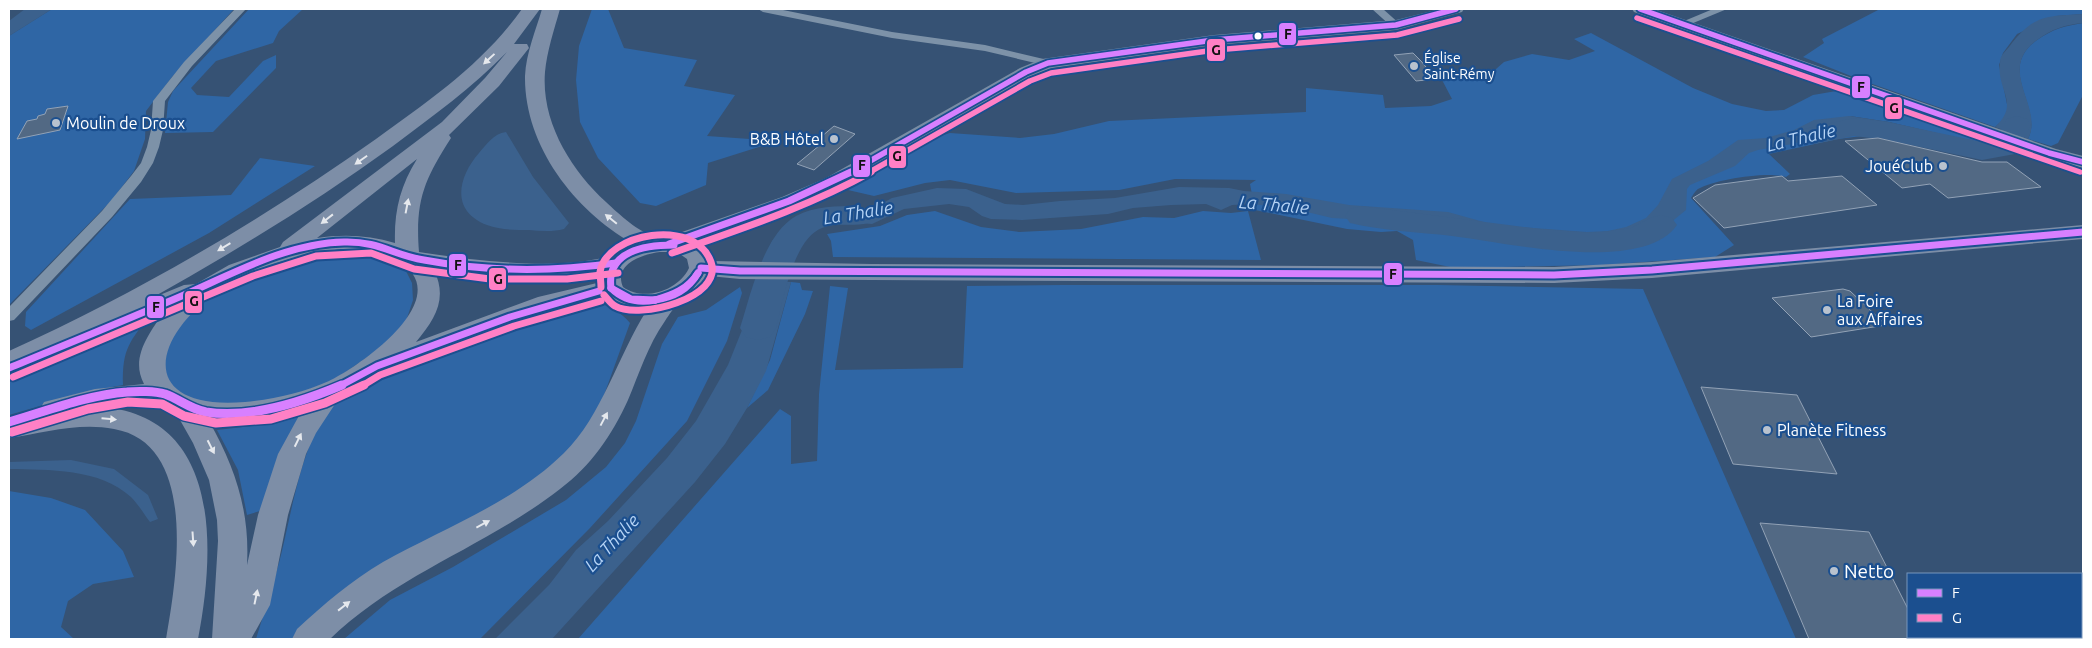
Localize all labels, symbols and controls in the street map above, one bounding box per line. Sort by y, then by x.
line badge: F [1278,22,1297,46]
text: F [1284,26,1292,42]
unlabelled marker [1253,31,1263,41]
line badge: G [1206,38,1226,62]
text: G [1211,42,1221,58]
place label: Église Saint-Rémy [1424,49,1495,82]
one-way arrow [483,53,495,65]
marker: Église Saint-Rémy [1408,60,1420,72]
line badge: F [1851,75,1871,99]
text: F [1857,79,1865,95]
line badge: G [1884,96,1903,120]
text: G [1889,100,1899,116]
place label: Moulin de Droux [66,114,185,132]
marker: Moulin de Droux [50,117,62,129]
water label: La Thalie [1764,119,1837,155]
place label: B&B Hôtel [750,130,824,148]
marker: B&B Hôtel [828,133,840,145]
line badge: G [888,145,907,169]
text: G [892,148,902,164]
line badge: F [852,154,871,178]
one-way arrow [354,155,368,165]
text: F [858,157,866,173]
place label: JouéClub [1865,157,1933,175]
marker: JouéClub [1937,160,1949,172]
water label: La Thalie [1238,191,1310,217]
one-way arrow [404,197,412,213]
water label: La Thalie [822,197,894,227]
one-way arrow [321,214,334,225]
one-way arrow [605,214,618,225]
one-way arrow [217,242,230,251]
line badge: F [448,253,467,277]
text: F [454,257,462,273]
line badge: F [1383,262,1403,286]
text: F [1389,266,1397,282]
line badge: G [488,267,507,291]
text: G [493,271,503,287]
line badge: G [184,290,203,314]
place label: La Foire aux Affaires [1837,292,1923,328]
text: G [189,293,199,309]
line badge: F [146,295,165,319]
text: F [152,299,160,315]
marker: La Foire aux Affaires [1821,304,1833,316]
one-way arrow [600,412,608,426]
one-way arrow [102,415,118,423]
place label: Planète Fitness [1777,421,1886,439]
marker: Planète Fitness [1761,424,1773,436]
one-way arrow [294,433,302,447]
one-way arrow [206,440,215,455]
water label: La Thalie [580,510,643,575]
one-way arrow [476,519,490,528]
one-way arrow [189,531,197,547]
place label: Netto [1844,560,1894,582]
marker: Netto [1828,565,1840,577]
legend [1907,573,2082,638]
text: F [1952,584,1960,601]
one-way arrow [252,589,260,604]
one-way arrow [337,601,350,612]
text: G [1952,609,1962,626]

